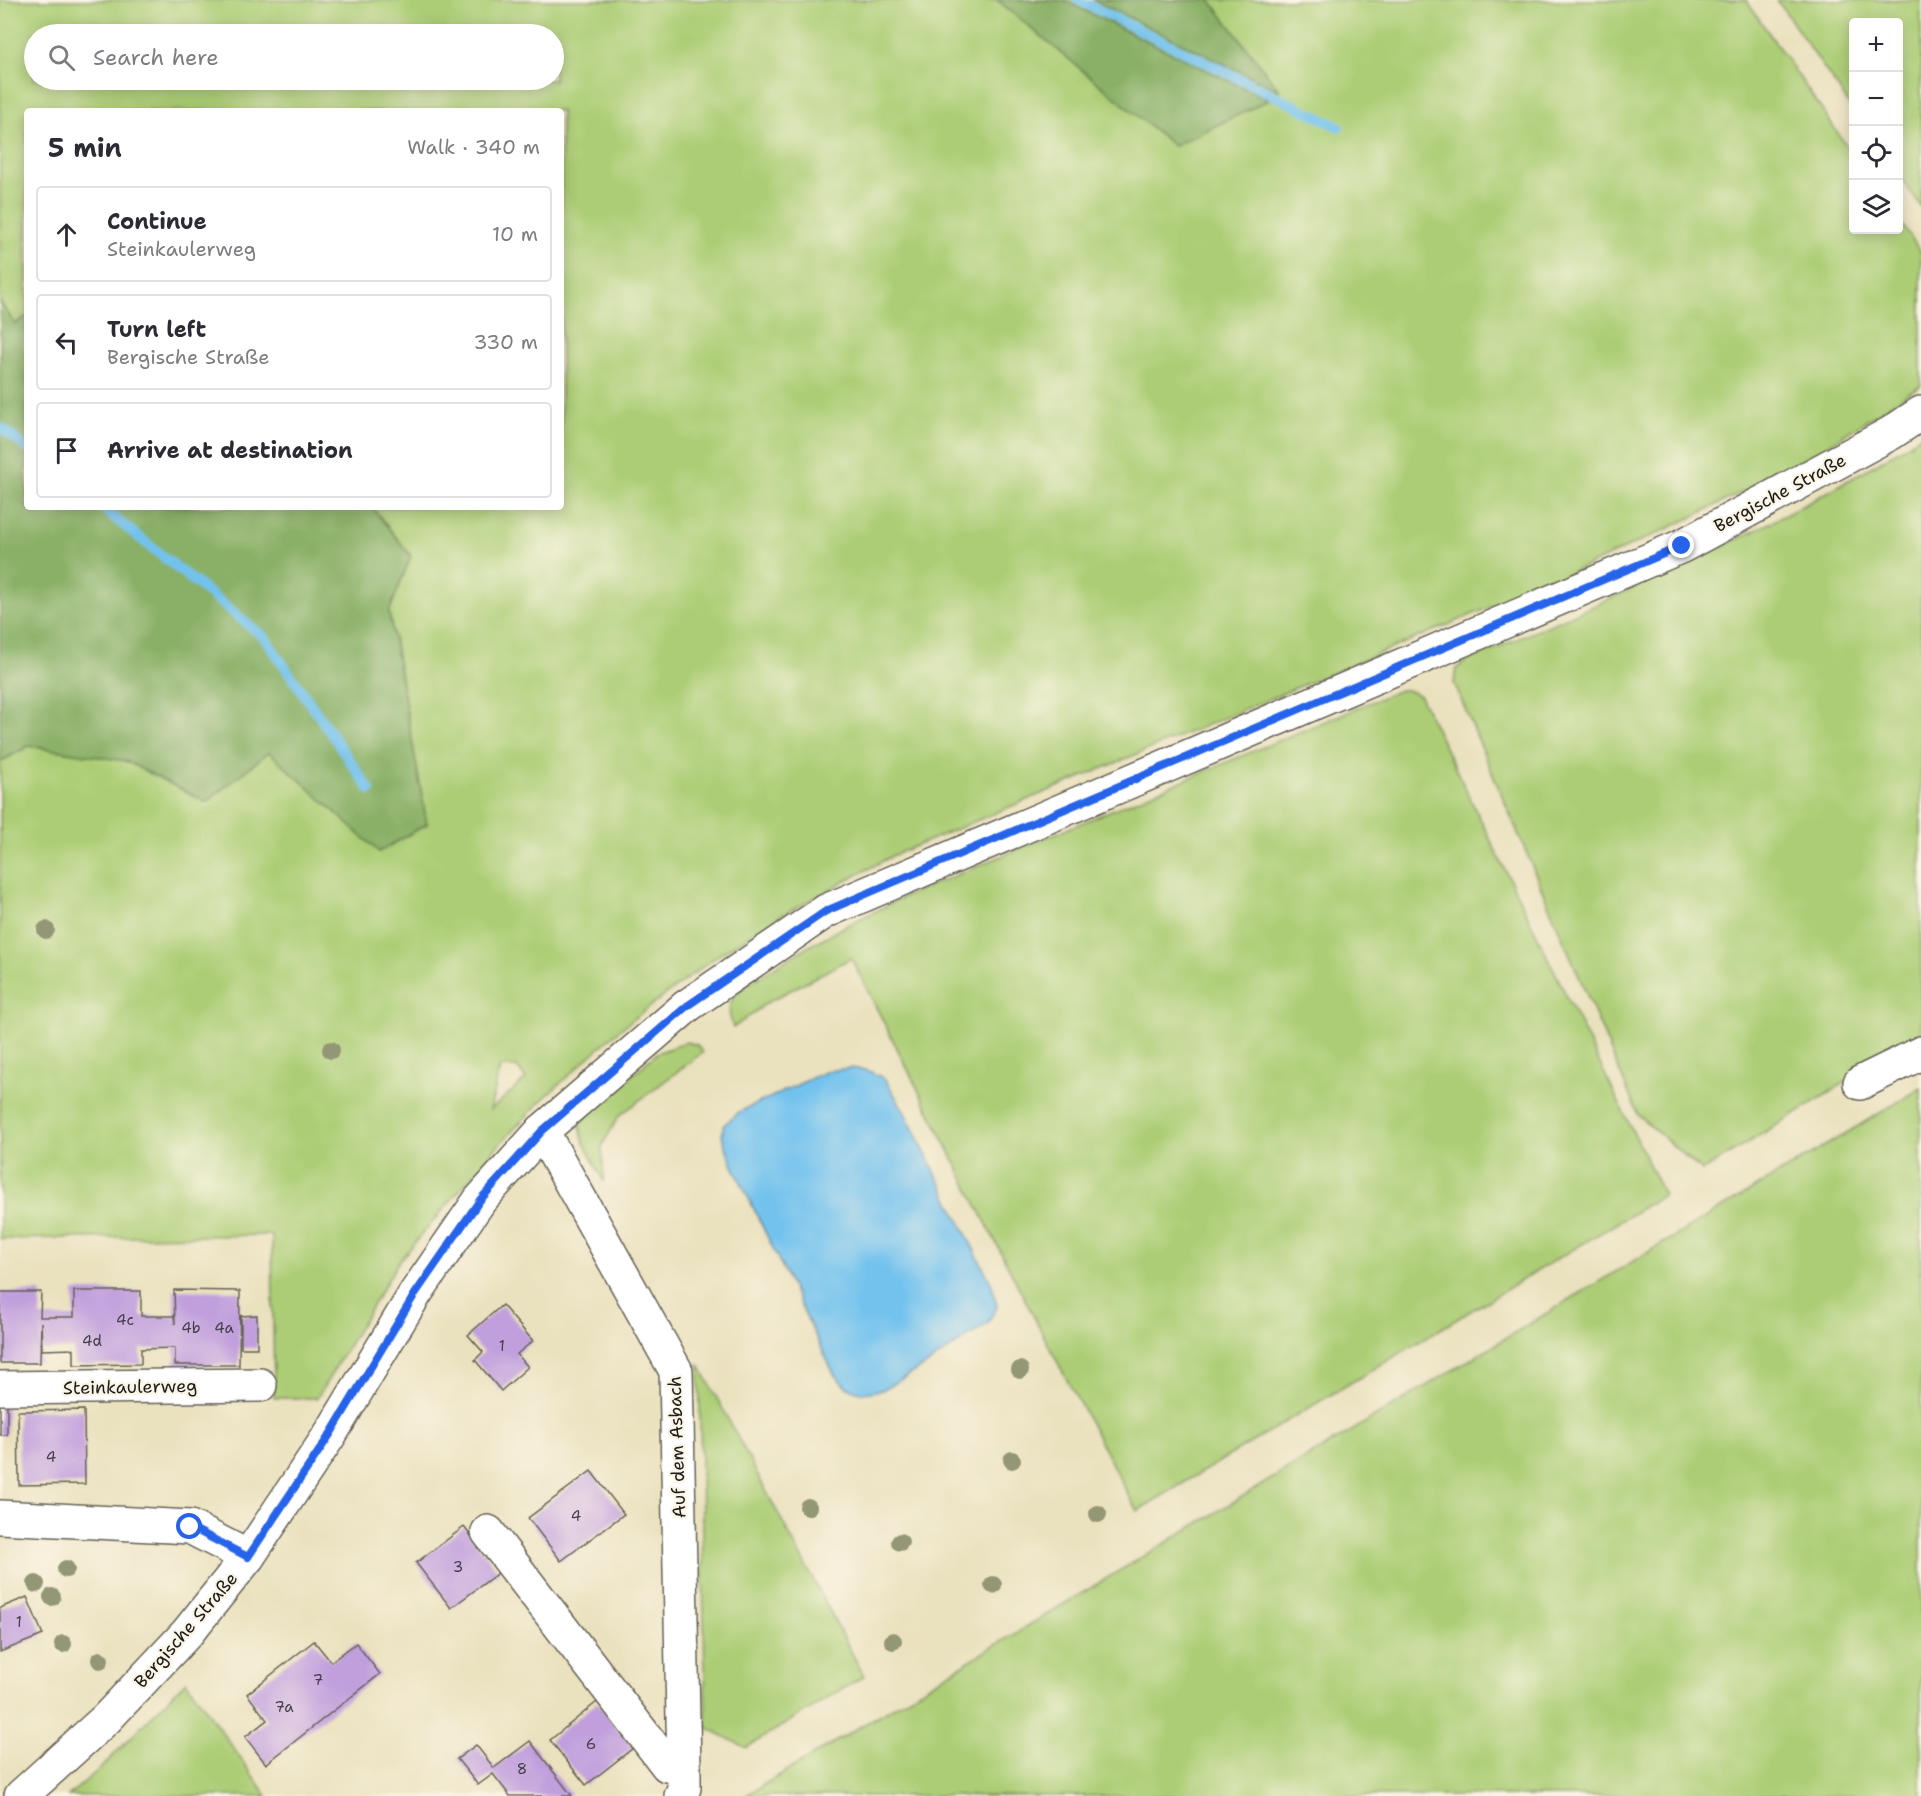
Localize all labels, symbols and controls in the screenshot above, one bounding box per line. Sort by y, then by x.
map controls [1849,18,1903,234]
button: + [1849,18,1903,72]
search box [24,24,564,90]
icon: search [45,41,78,74]
text: Search here [93,43,219,72]
button: − [1849,72,1903,126]
button: locate [1849,126,1903,180]
text: 5 min [48,130,122,165]
text: Walk · 340 m [407,134,540,160]
button: layers [1849,180,1903,234]
text: Continue [107,207,207,236]
icon: ahead [50,218,83,251]
text: 10 m [492,221,538,247]
text: Steinkaulerweg [107,236,256,262]
text: Turn left [107,315,206,344]
icon: left [50,326,83,359]
text: 330 m [474,329,538,355]
text: Bergische Straße [107,344,270,370]
icon: arrive [50,434,83,467]
text: Arrive at destination [107,436,353,465]
street label: Bergische Straße [1710,448,1850,538]
route end [1668,532,1694,558]
house number: 4c [116,1310,134,1330]
house number: 4b [181,1318,201,1338]
house number: 4a [214,1318,234,1338]
house number: 4d [82,1331,102,1351]
house number: 1 [499,1336,505,1356]
street label: Steinkaulerweg [63,1374,197,1400]
street label: Auf dem Asbach [663,1375,691,1519]
house number: 4 [46,1447,56,1467]
house number: 4 [571,1506,581,1526]
route start [176,1513,202,1539]
house number: 3 [453,1557,463,1577]
street label: Bergische Straße [129,1567,243,1693]
house number: 1 [16,1612,22,1632]
house number: 7 [313,1670,323,1690]
house number: 7a [274,1697,294,1717]
house number: 6 [586,1734,596,1754]
house number: 8 [517,1759,527,1779]

